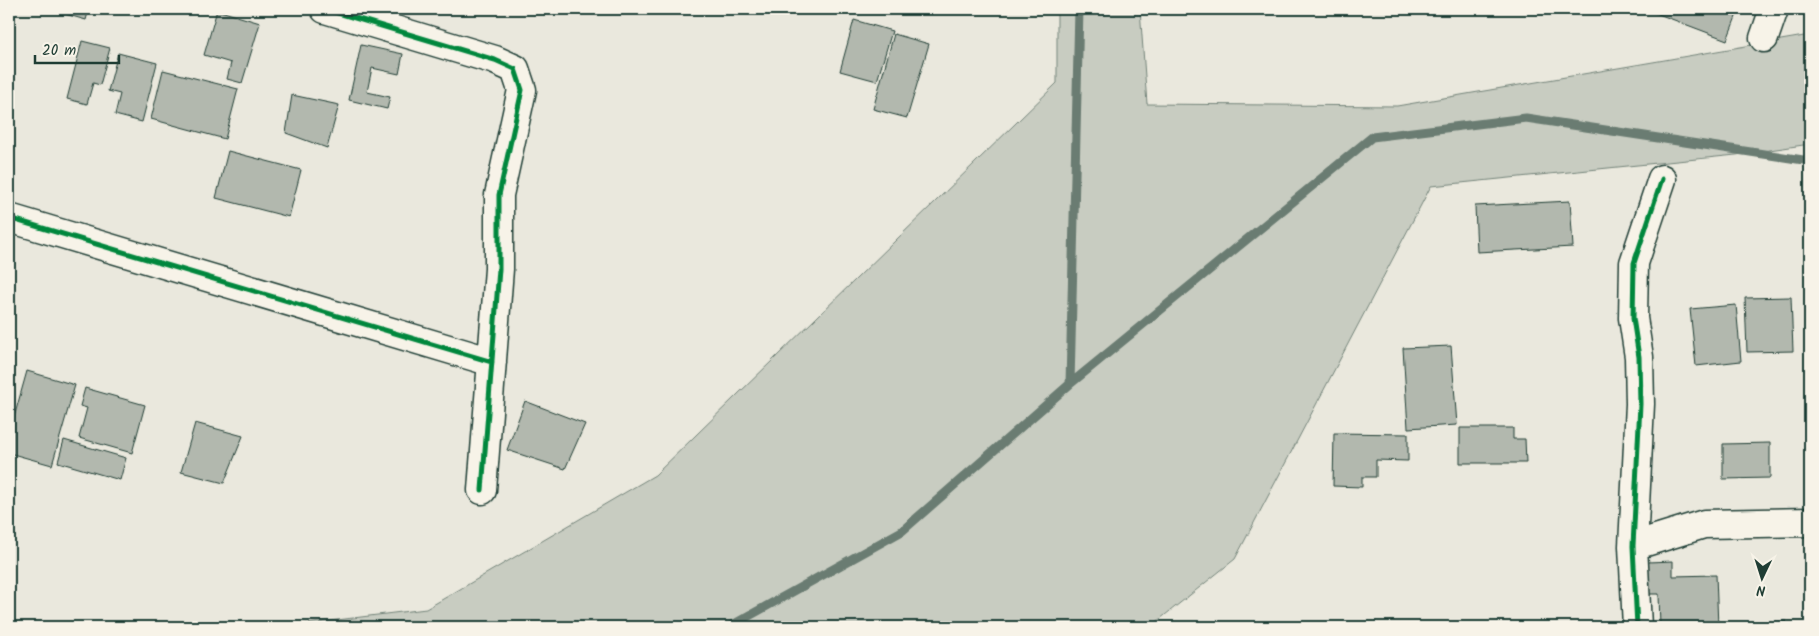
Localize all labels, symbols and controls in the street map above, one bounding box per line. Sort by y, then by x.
scale bar [35,32,119,64]
text: 20 m [42,39,76,63]
north arrow [1736,554,1786,604]
text: N [1756,579,1766,601]

